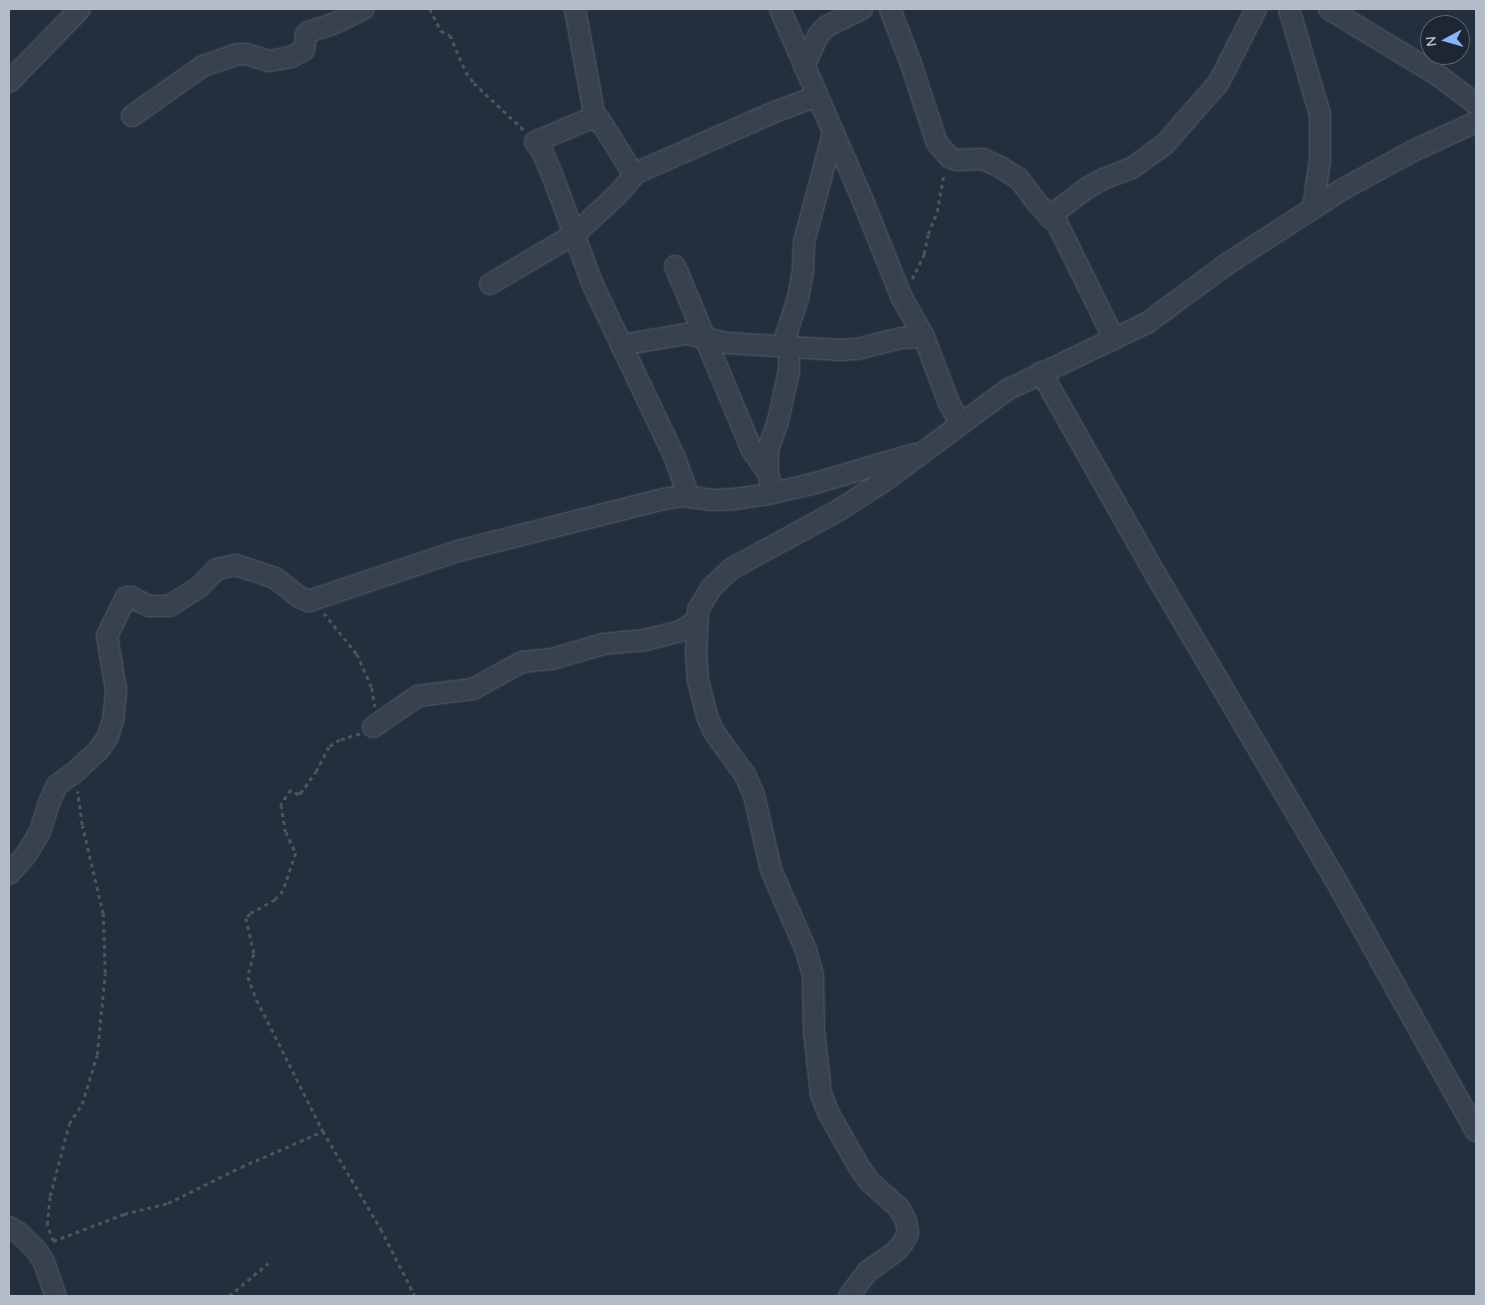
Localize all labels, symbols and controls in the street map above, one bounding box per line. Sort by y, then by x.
north arrow [1420,15,1470,65]
text: N [1422,35,1441,48]

